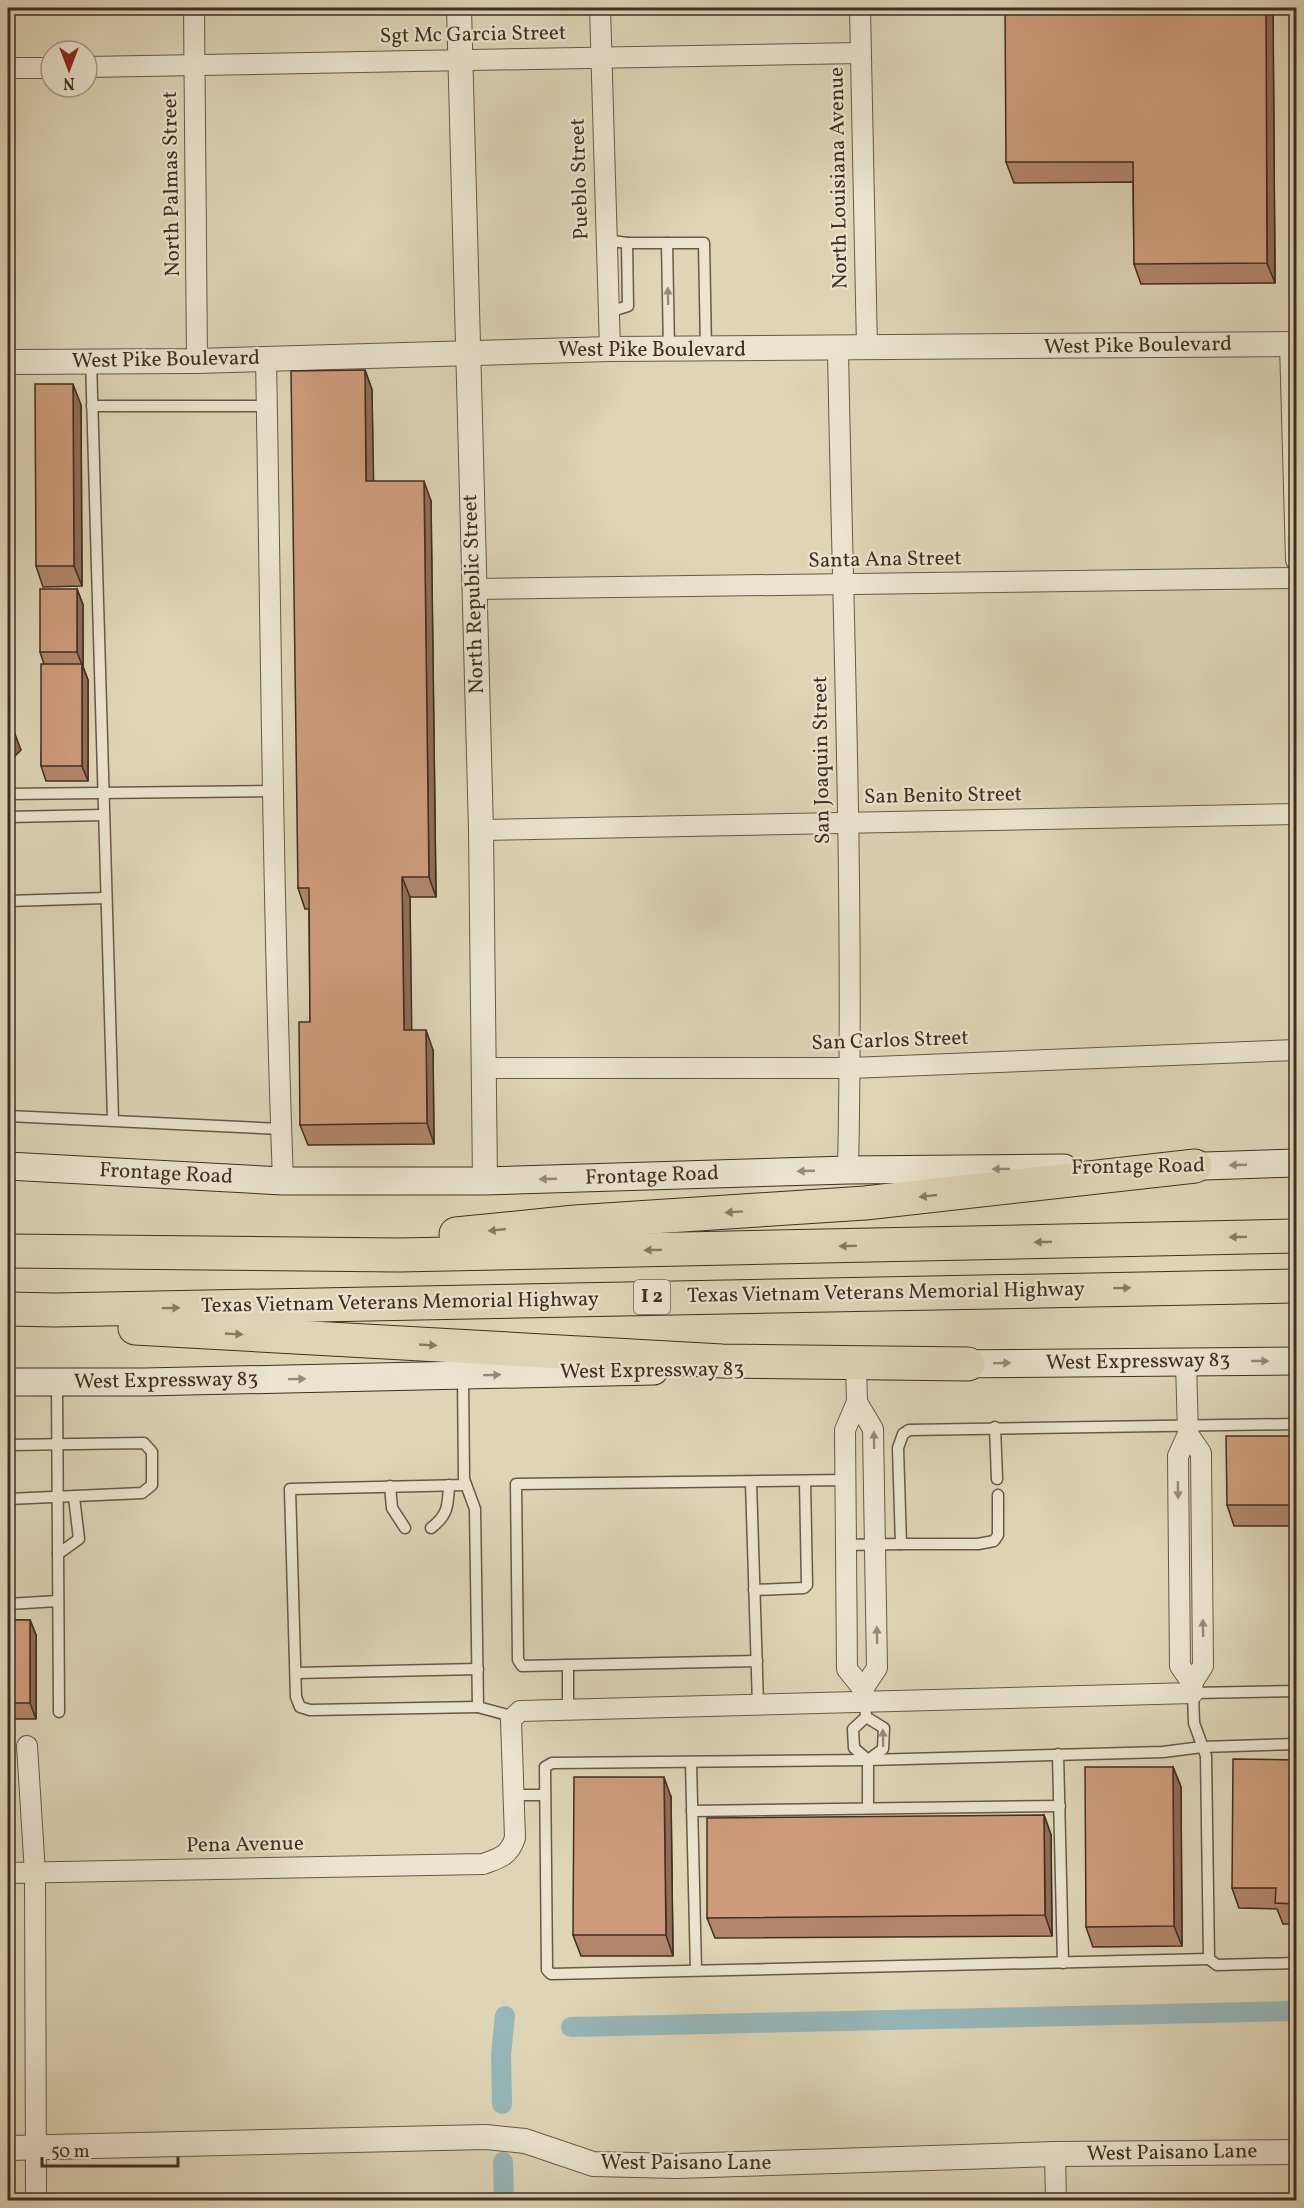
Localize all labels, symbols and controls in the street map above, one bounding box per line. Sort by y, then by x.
street label: Sgt Mc Garcia Street [379,19,567,51]
north arrow [39,39,99,99]
street label: North Louisiana Avenue [823,67,855,289]
text: N [63,71,75,93]
street label: North Palmas Street [156,91,188,277]
street label: Pueblo Street [563,118,597,240]
one-way arrow [664,286,673,305]
street label: West Pike Boulevard [1044,330,1232,362]
street label: West Pike Boulevard [558,336,746,365]
street label: West Pike Boulevard [72,344,260,376]
street label: North Republic Street [456,494,492,694]
street label: Santa Ana Street [808,544,962,576]
street label: San Joaquin Street [806,675,838,845]
street label: San Benito Street [864,780,1022,812]
street label: San Carlos Street [811,1024,969,1058]
street label: Frontage Road [1071,1151,1205,1183]
street label: Frontage Road [98,1156,234,1192]
street label: Frontage Road [585,1159,719,1193]
one-way arrow [1229,1161,1248,1170]
one-way arrow [992,1164,1011,1173]
one-way arrow [797,1167,816,1176]
one-way arrow [539,1174,558,1184]
one-way arrow [918,1191,937,1201]
one-way arrow [724,1207,743,1216]
one-way arrow [488,1225,507,1235]
one-way arrow [1229,1232,1248,1242]
one-way arrow [1034,1237,1053,1247]
one-way arrow [839,1241,858,1251]
one-way arrow [644,1245,663,1255]
street label: Texas Vietnam Veterans Memorial Highway [687,1275,1086,1311]
road number: I 2 [634,1280,670,1314]
one-way arrow [1112,1284,1131,1293]
street label: Texas Vietnam Veterans Memorial Highway [201,1285,600,1321]
one-way arrow [161,1303,180,1313]
one-way arrow [224,1329,243,1338]
one-way arrow [419,1341,438,1350]
street label: West Expressway 83 [1046,1346,1230,1378]
street label: West Expressway 83 [560,1355,744,1387]
one-way arrow [1250,1356,1269,1366]
one-way arrow [992,1359,1011,1368]
street label: West Expressway 83 [74,1365,258,1397]
one-way arrow [482,1370,501,1379]
one-way arrow [287,1374,306,1384]
one-way arrow [869,1430,878,1449]
one-way arrow [1173,1480,1183,1499]
one-way arrow [1198,1618,1208,1637]
one-way arrow [872,1625,882,1644]
one-way arrow [878,1728,888,1747]
street label: Pena Avenue [186,1829,304,1861]
scale bar [42,2130,178,2168]
street label: West Paisano Lane [1086,2137,1258,2169]
text: 50 m [51,2140,90,2165]
street label: West Paisano Lane [601,2149,772,2178]

